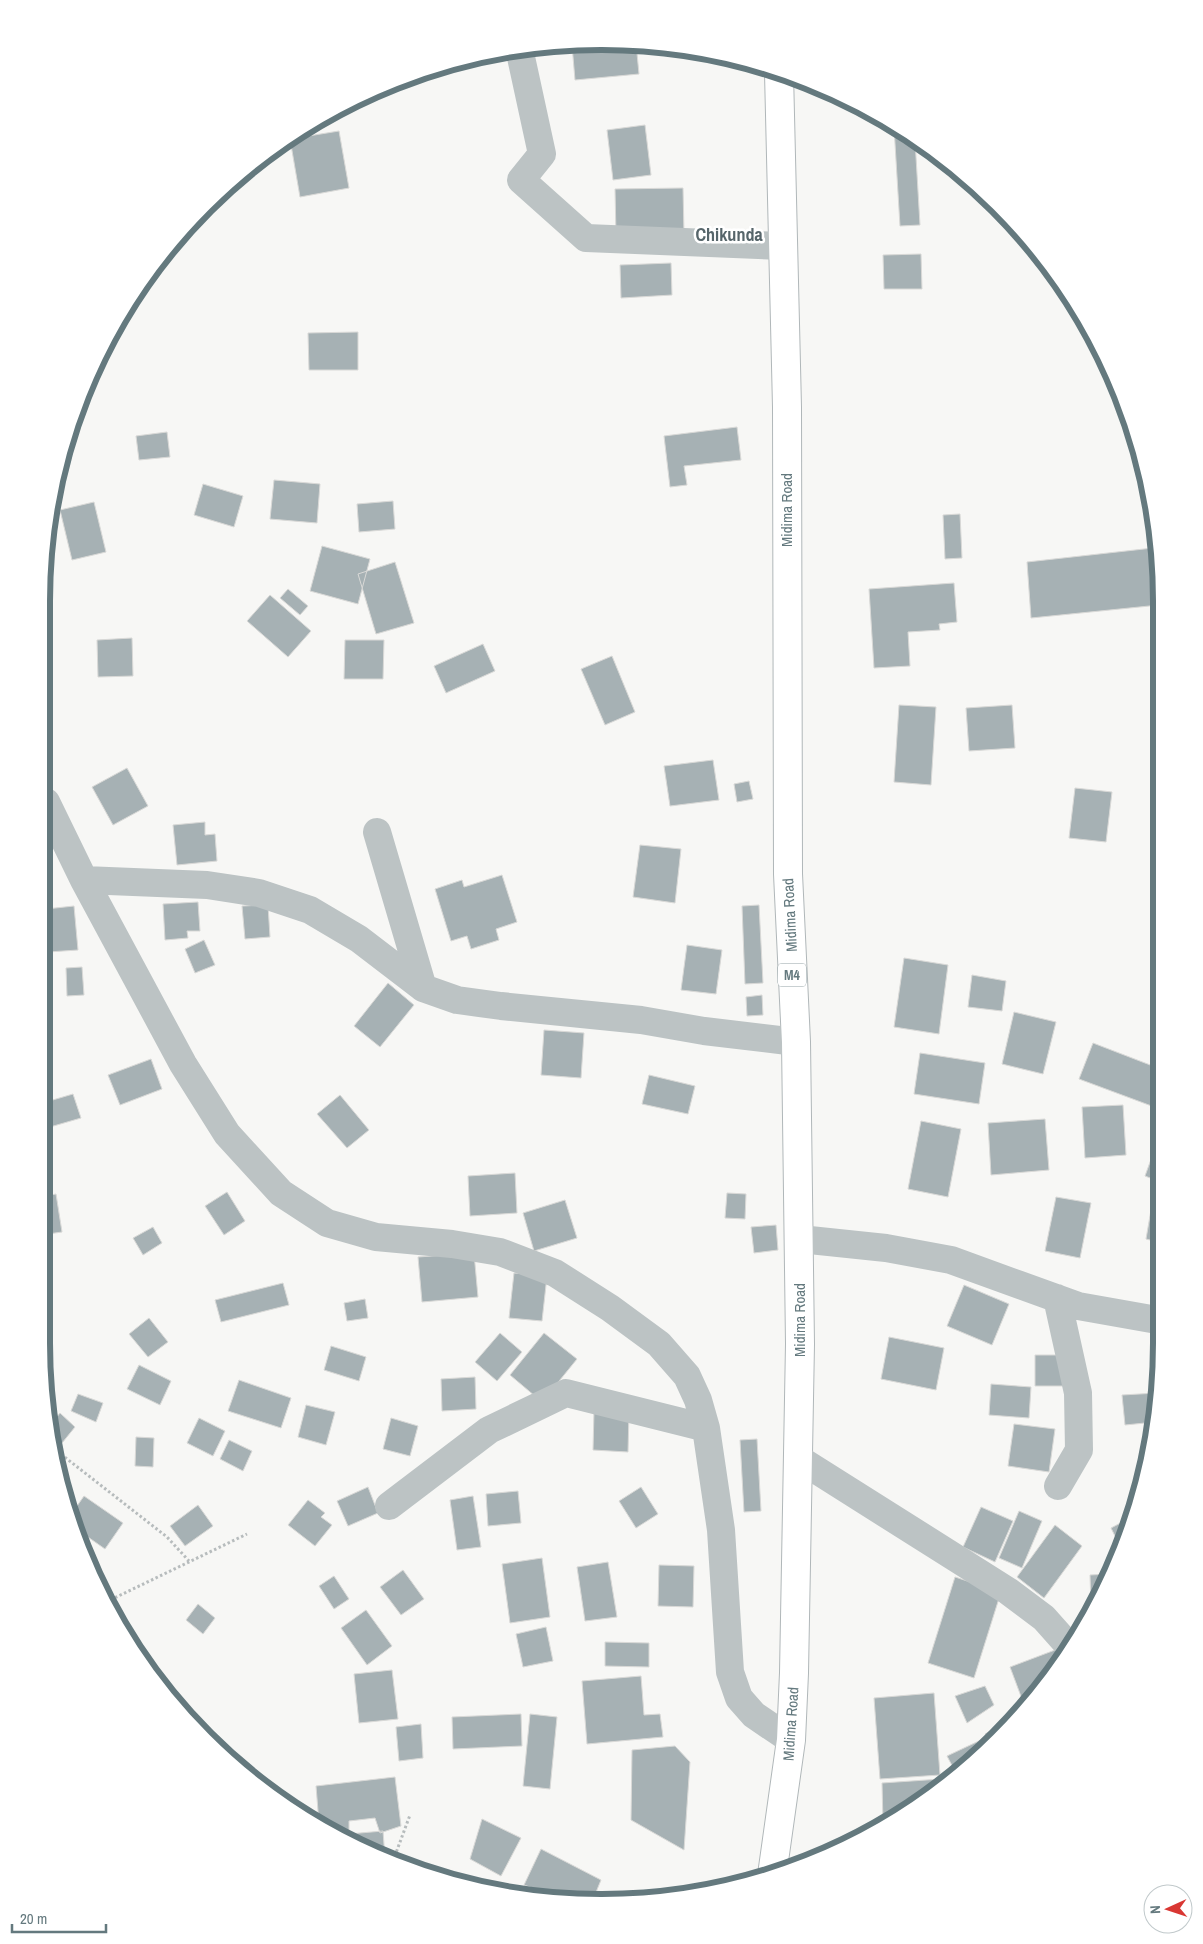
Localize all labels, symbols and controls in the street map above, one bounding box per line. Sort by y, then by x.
district label: Chikunda [695,222,763,247]
street label: Midima Road [776,473,797,547]
street label: Midima Road [777,878,802,952]
road number: M4 [778,964,806,986]
street label: Midima Road [789,1283,810,1357]
street label: Midima Road [777,1686,804,1762]
north arrow [1143,1884,1193,1934]
scale bar [12,1902,106,1934]
text: N [1146,1905,1164,1914]
text: 20 m [20,1908,47,1929]

